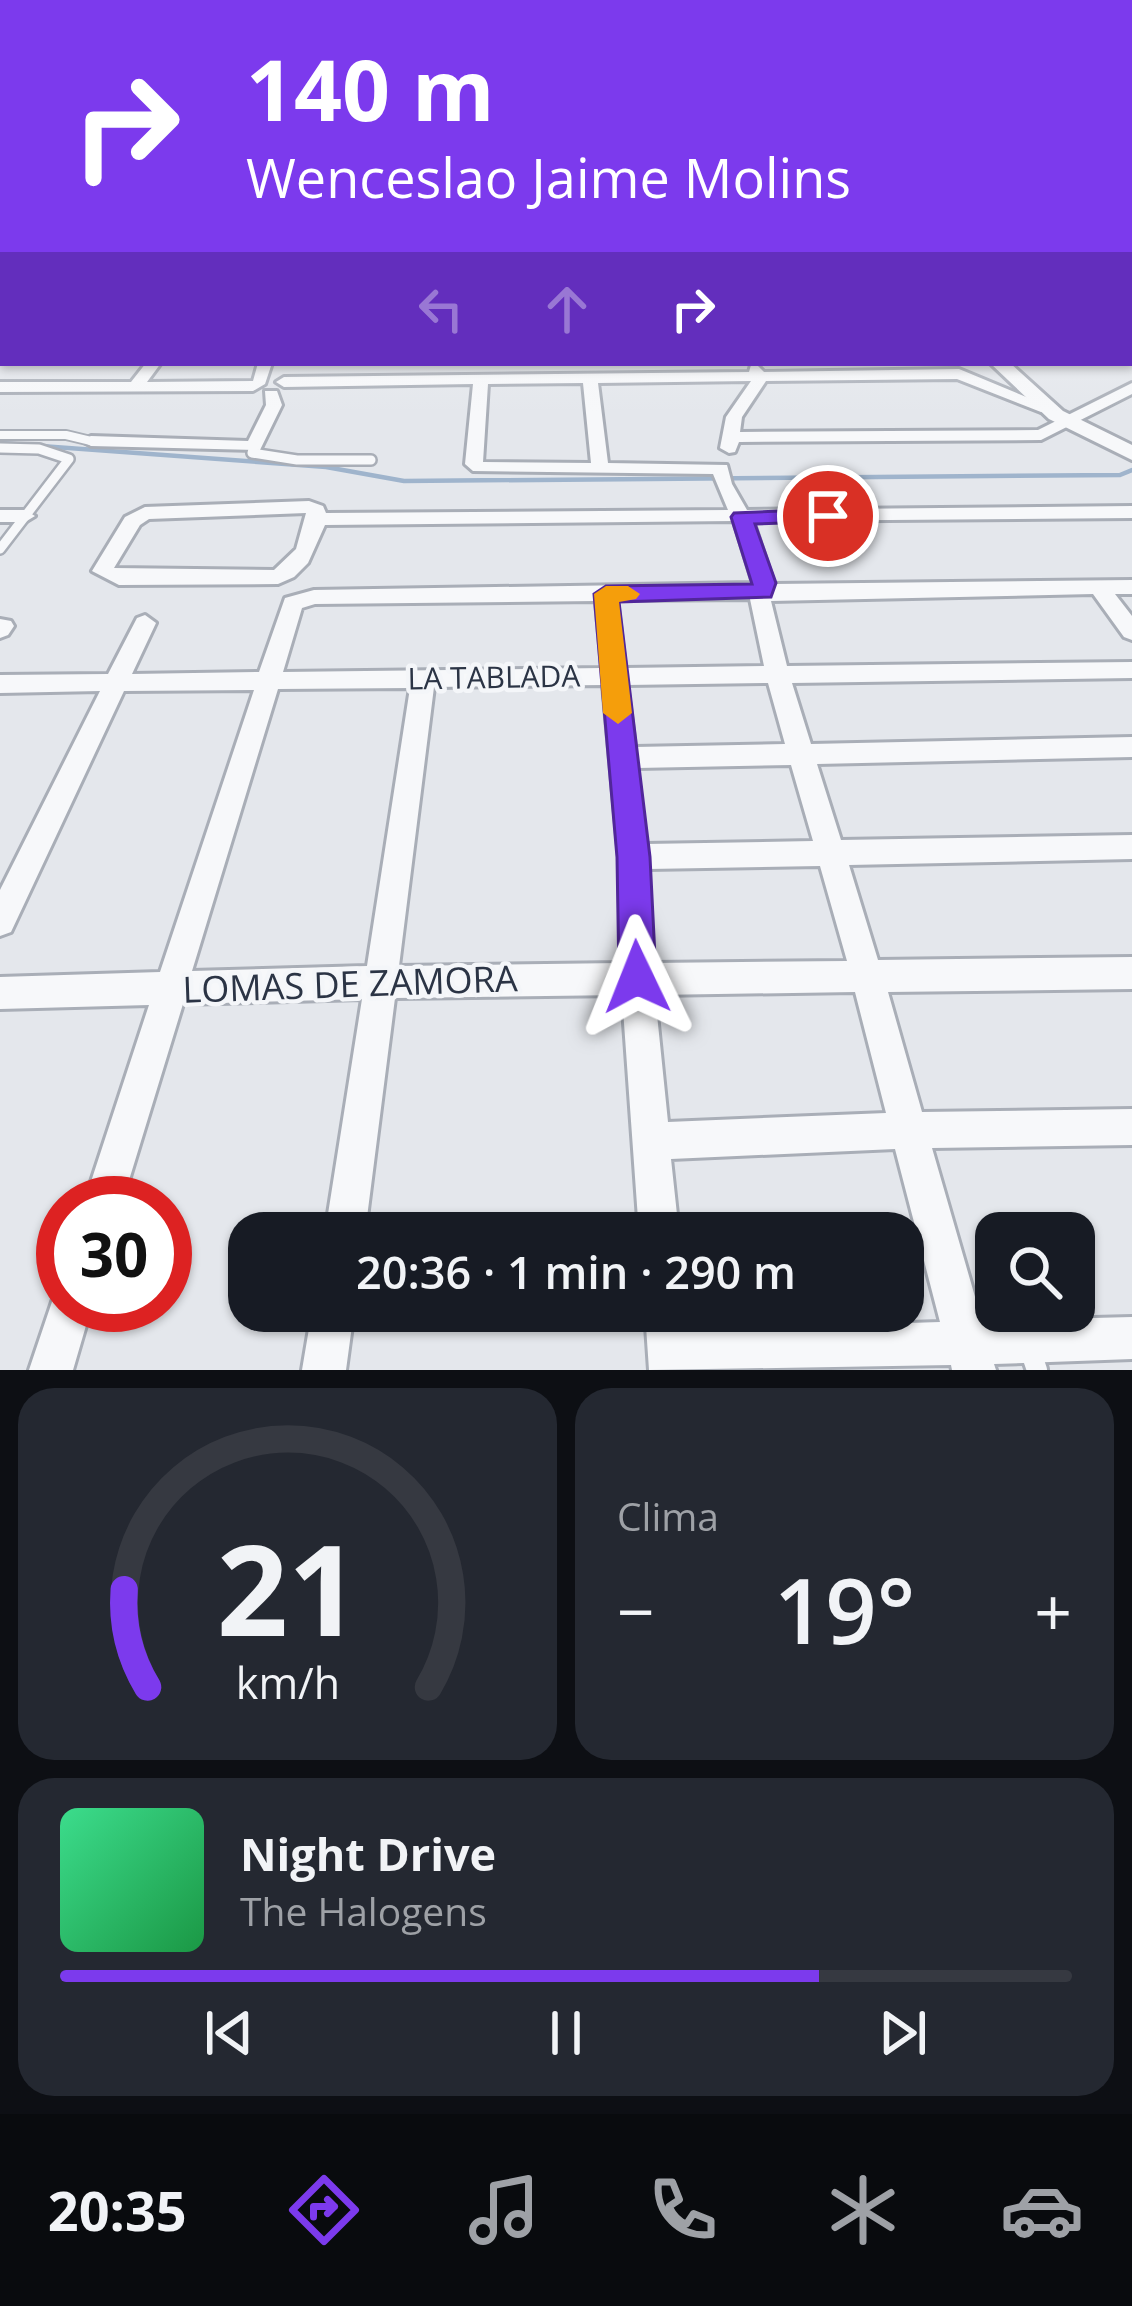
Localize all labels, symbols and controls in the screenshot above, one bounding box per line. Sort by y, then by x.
text: 140 m [246,31,494,146]
icon: right [48,48,204,204]
text: Wenceslao Jaime Molins [246,140,851,214]
icon: left [408,276,474,342]
icon: ahead [534,276,600,342]
icon: right [660,276,726,342]
pin [777,465,879,567]
icon: arrive [795,483,861,549]
street label: LA TABLADA [407,654,581,699]
position arrow [574,914,700,1040]
street label: LOMAS DE ZAMORA [182,953,519,1014]
speed limit sign: 30 [36,1176,192,1332]
map controls [975,1212,1095,1332]
button: search [975,1212,1095,1332]
text: 20:36 · 1 min · 290 m [356,1241,796,1302]
text: Clima [617,1489,719,1542]
text: 21 [216,1503,359,1673]
text: 19° [774,1548,915,1670]
text: − [617,1565,655,1655]
text: + [1034,1565,1072,1655]
text: km/h [235,1653,340,1712]
text: Night Drive [240,1823,496,1884]
text: The Halogens [240,1884,487,1937]
icon: previous [196,2000,262,2066]
icon: pause [533,2000,599,2066]
icon: next [870,2000,936,2066]
icon: directions [282,2168,366,2252]
icon: music [462,2168,546,2252]
icon: phone [641,2168,725,2252]
icon: climate [821,2168,905,2252]
icon: car [1000,2168,1084,2252]
text: 20:35 [48,2173,187,2247]

